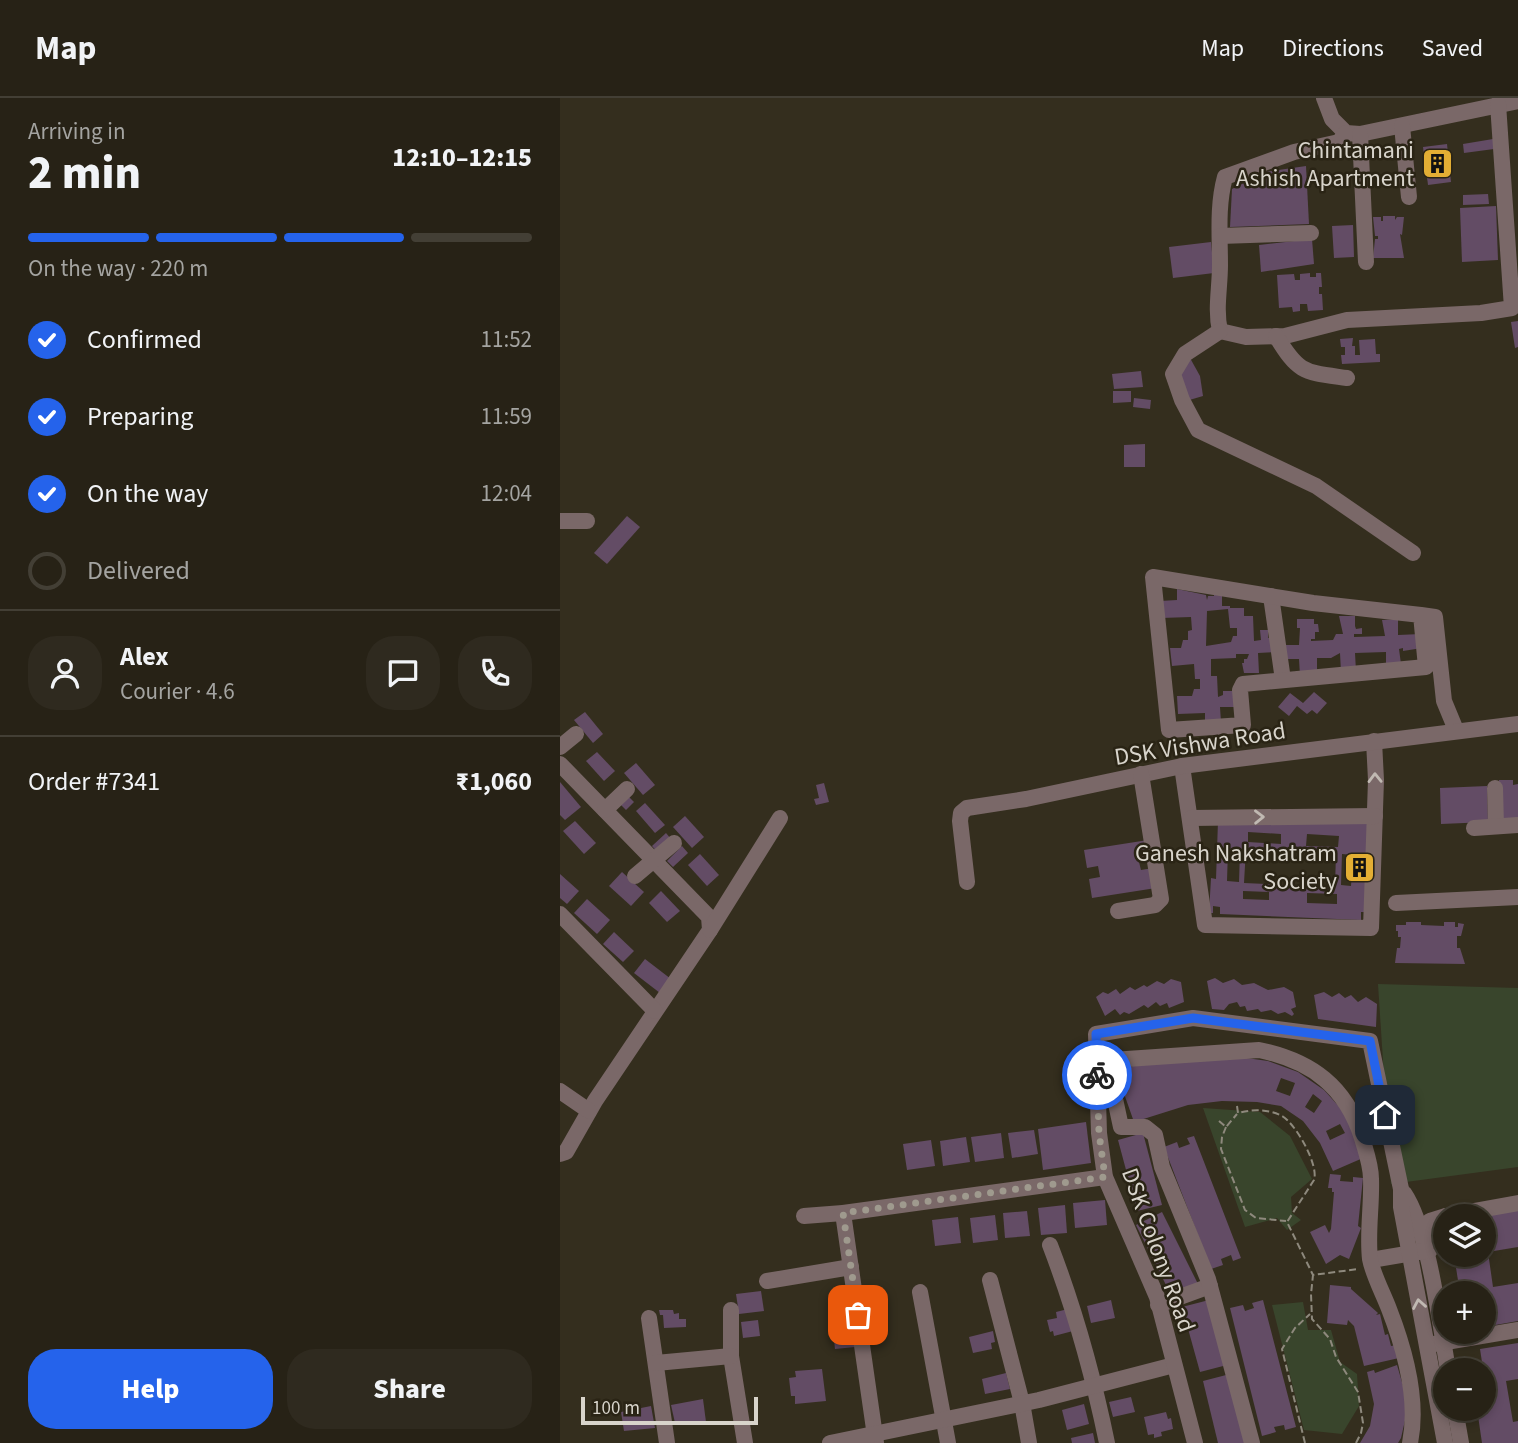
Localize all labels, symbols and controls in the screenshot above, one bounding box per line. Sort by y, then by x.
text: Map [35,25,96,72]
text: Map [1201,31,1244,66]
text: Directions [1282,31,1384,66]
text: Saved [1422,31,1483,66]
text: Arriving in [28,115,126,148]
place label: Chintamani Ashish Apartment [1236,133,1414,196]
text: 12:10–12:15 [392,139,532,176]
text: 2 min [28,141,141,206]
building icon: Chintamani Ashish Apartment [1420,147,1454,181]
text: On the way · 220 m [28,252,208,285]
icon: check [28,321,66,359]
text: Confirmed [87,321,202,358]
text: 11:52 [481,323,532,356]
icon: check [28,398,66,436]
text: Preparing [87,398,193,435]
text: 11:59 [481,400,532,433]
icon: check [28,475,66,513]
text: On the way [87,475,208,512]
text: 12:04 [481,477,532,510]
text: Delivered [87,552,190,589]
button: person [28,636,102,710]
button: chat [366,636,440,710]
button: phone [458,636,532,710]
text: Alex [120,638,169,675]
text: Courier · 4.6 [120,675,235,708]
street label: DSK Vishwa Road [1112,713,1288,775]
text: Order #7341 [28,763,160,800]
text: ₹1,060 [456,763,532,800]
one-way arrow [1367,773,1383,783]
one-way arrow [1255,809,1265,825]
place label: Ganesh Nakshatram Society [1135,836,1337,899]
building icon: Ganesh Nakshatram Society [1343,850,1377,884]
courier [1062,1040,1132,1110]
icon: bike [1078,1056,1116,1094]
pin [1355,1085,1415,1145]
icon: home [1366,1096,1404,1134]
street label: DSK Colony Road [1112,1163,1204,1337]
map controls [1433,1204,1496,1421]
button: layers [1433,1204,1496,1267]
button: + [1433,1281,1496,1344]
pin [828,1285,888,1345]
icon: bag [839,1296,877,1334]
one-way arrow [1413,1298,1428,1310]
button: Help [28,1349,273,1429]
button: Share [287,1349,532,1429]
button: − [1433,1358,1496,1421]
scale bar [581,1394,758,1426]
text: 100 m [592,1395,640,1422]

